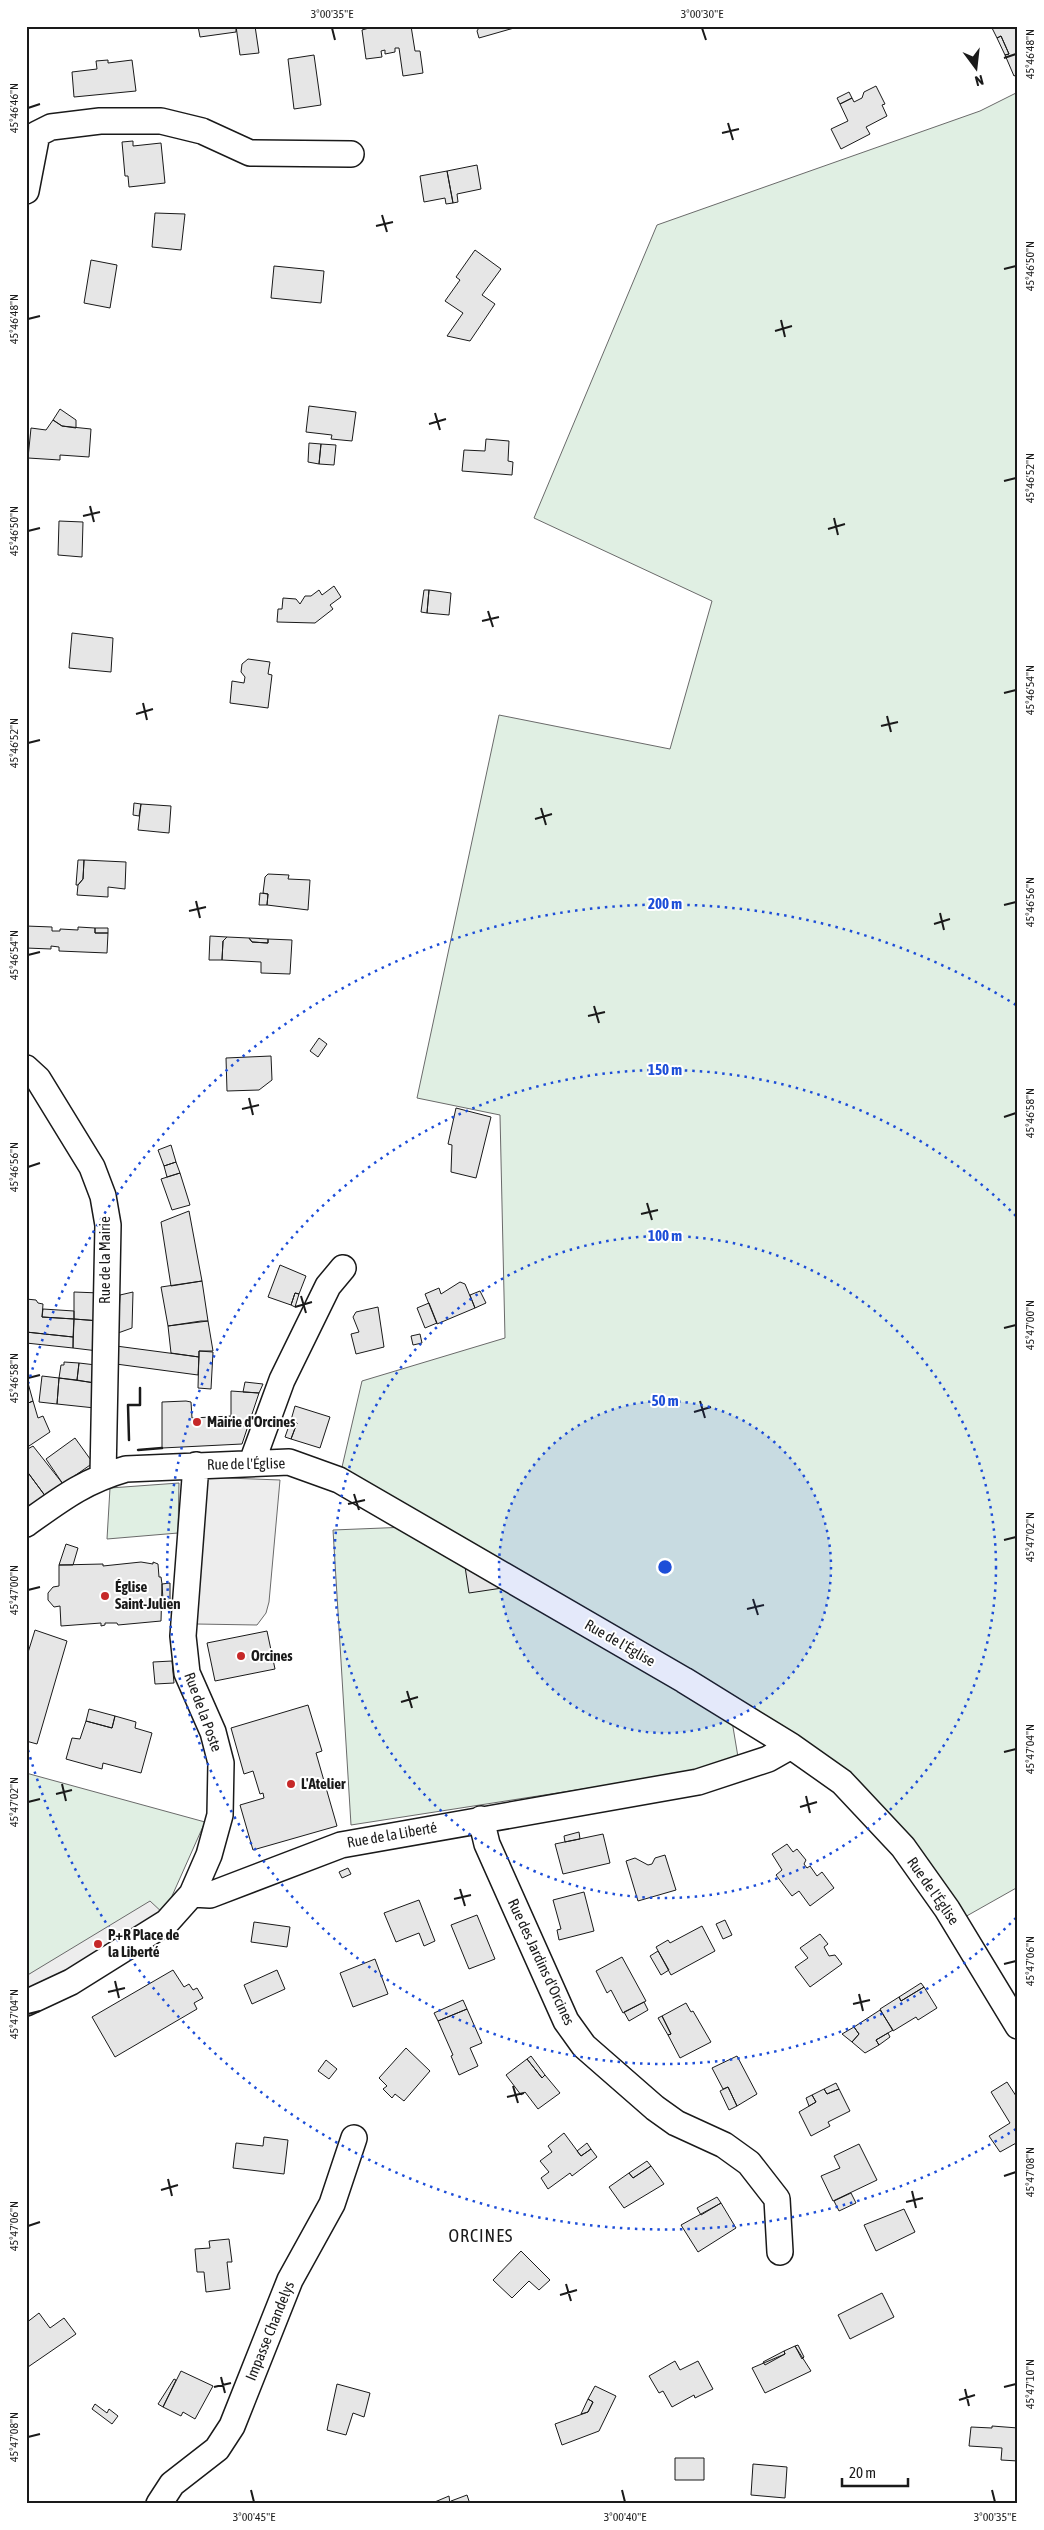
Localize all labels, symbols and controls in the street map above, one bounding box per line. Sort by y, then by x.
text: 3°00'35"E [311,7,353,21]
text: 3°00'30"E [681,7,723,21]
text: 45°46'48"N [1023,29,1037,79]
north arrow [952,42,1002,92]
text: N [973,72,985,89]
text: 45°46'46"N [7,83,21,133]
text: 45°46'50"N [1023,241,1037,291]
text: 45°46'48"N [7,294,21,344]
text: 45°46'52"N [1023,453,1037,503]
text: 45°46'50"N [7,506,21,556]
text: 45°46'54"N [1023,665,1037,715]
text: 45°46'52"N [7,718,21,768]
text: 45°46'56"N [1023,877,1037,927]
text: 200 m [648,895,682,912]
text: 45°46'54"N [7,930,21,980]
text: 150 m [648,1061,682,1078]
text: 45°46'58"N [1023,1088,1037,1138]
text: 45°46'56"N [7,1142,21,1192]
street label: Rue de la Mairie [96,1216,113,1304]
text: 100 m [648,1227,682,1244]
text: 45°47'00"N [1023,1300,1037,1350]
text: 45°46'58"N [7,1353,21,1403]
text: 50 m [652,1392,679,1409]
place label: Mairie d'Orcines [207,1413,296,1430]
marker: Mairie d'Orcines [191,1416,203,1428]
street label: Rue de l'Église [207,1454,286,1473]
text: 45°47'02"N [1023,1512,1037,1562]
centre of rings [656,1558,674,1576]
text: 45°47'00"N [7,1565,21,1615]
place label: Église Saint-Julien [115,1578,181,1612]
marker: Église Saint-Julien [99,1590,111,1602]
street label: Rue de l'Église [582,1616,659,1670]
place label: Orcines [251,1647,293,1664]
marker: Orcines [235,1650,247,1662]
street label: Rue de la Poste [181,1670,226,1754]
text: 45°47'04"N [1023,1724,1037,1774]
place label: L'Atelier [301,1775,346,1792]
text: 45°47'02"N [7,1777,21,1827]
marker: L'Atelier [285,1778,297,1790]
street label: Rue de la Liberté [346,1818,438,1851]
street label: Rue de l'Église [904,1854,963,1928]
street label: Rue des Jardins d'Orcines [505,1896,578,2028]
place label: P+R Place de la Liberté [108,1926,180,1960]
text: 45°47'06"N [1023,1936,1037,1986]
marker: P+R Place de la Liberté [92,1938,104,1950]
text: 45°47'04"N [7,1989,21,2039]
text: 45°47'08"N [1023,2147,1037,2197]
text: 45°47'06"N [7,2201,21,2251]
district label: ORCINES [449,2225,513,2246]
street label: Impasse Chandelys [242,2279,297,2383]
text: 45°47'10"N [1023,2359,1037,2409]
text: 45°47'08"N [7,2412,21,2462]
scale bar [842,2455,908,2487]
text: 20 m [849,2464,876,2481]
text: 3°00'45"E [233,2510,275,2524]
text: 3°00'40"E [604,2510,646,2524]
text: 3°00'35"E [974,2510,1016,2524]

